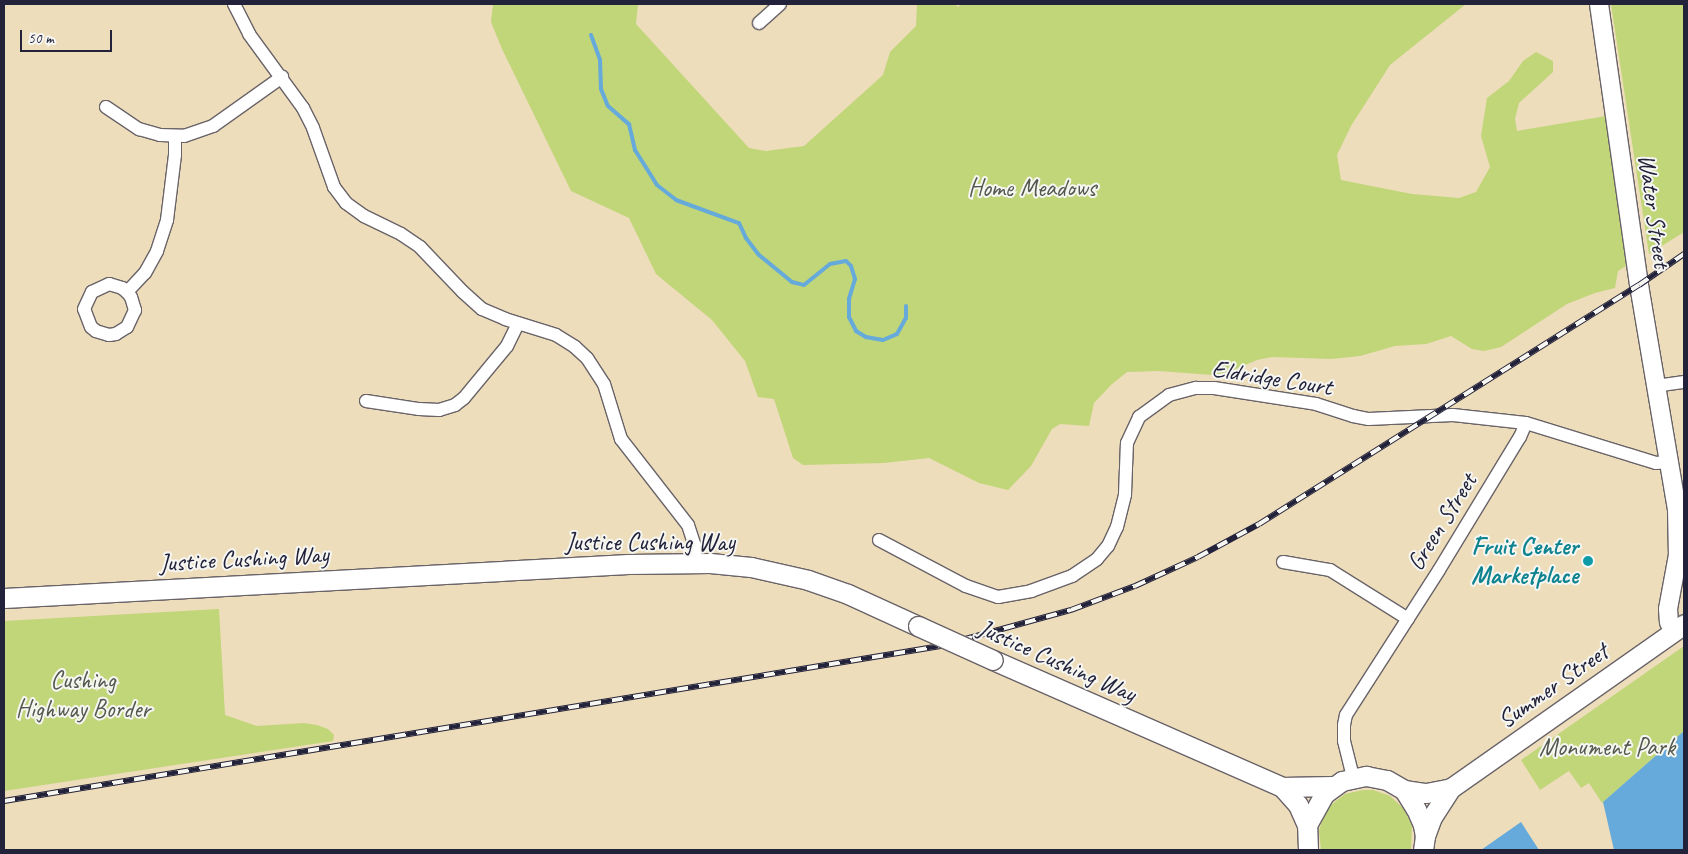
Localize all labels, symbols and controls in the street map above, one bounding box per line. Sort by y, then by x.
scale bar [22,20,115,52]
text: 50 m [28,29,54,48]
street label: Water Street [1631,152,1677,270]
park label: Home Meadows [968,173,1096,203]
street label: Eldridge Court [1210,354,1334,402]
street label: Green Street [1400,468,1484,576]
street label: Justice Cushing Way [565,527,735,557]
place label: Fruit Center Marketplace [1471,532,1578,591]
street label: Justice Cushing Way [158,540,330,578]
marker: Fruit Center Marketplace [1582,555,1594,567]
street label: Justice Cushing Way [973,613,1141,709]
street label: Summer Street [1492,637,1614,735]
park label: Cushing Highway Border [16,666,150,725]
park label: Monument Park [1539,732,1675,762]

